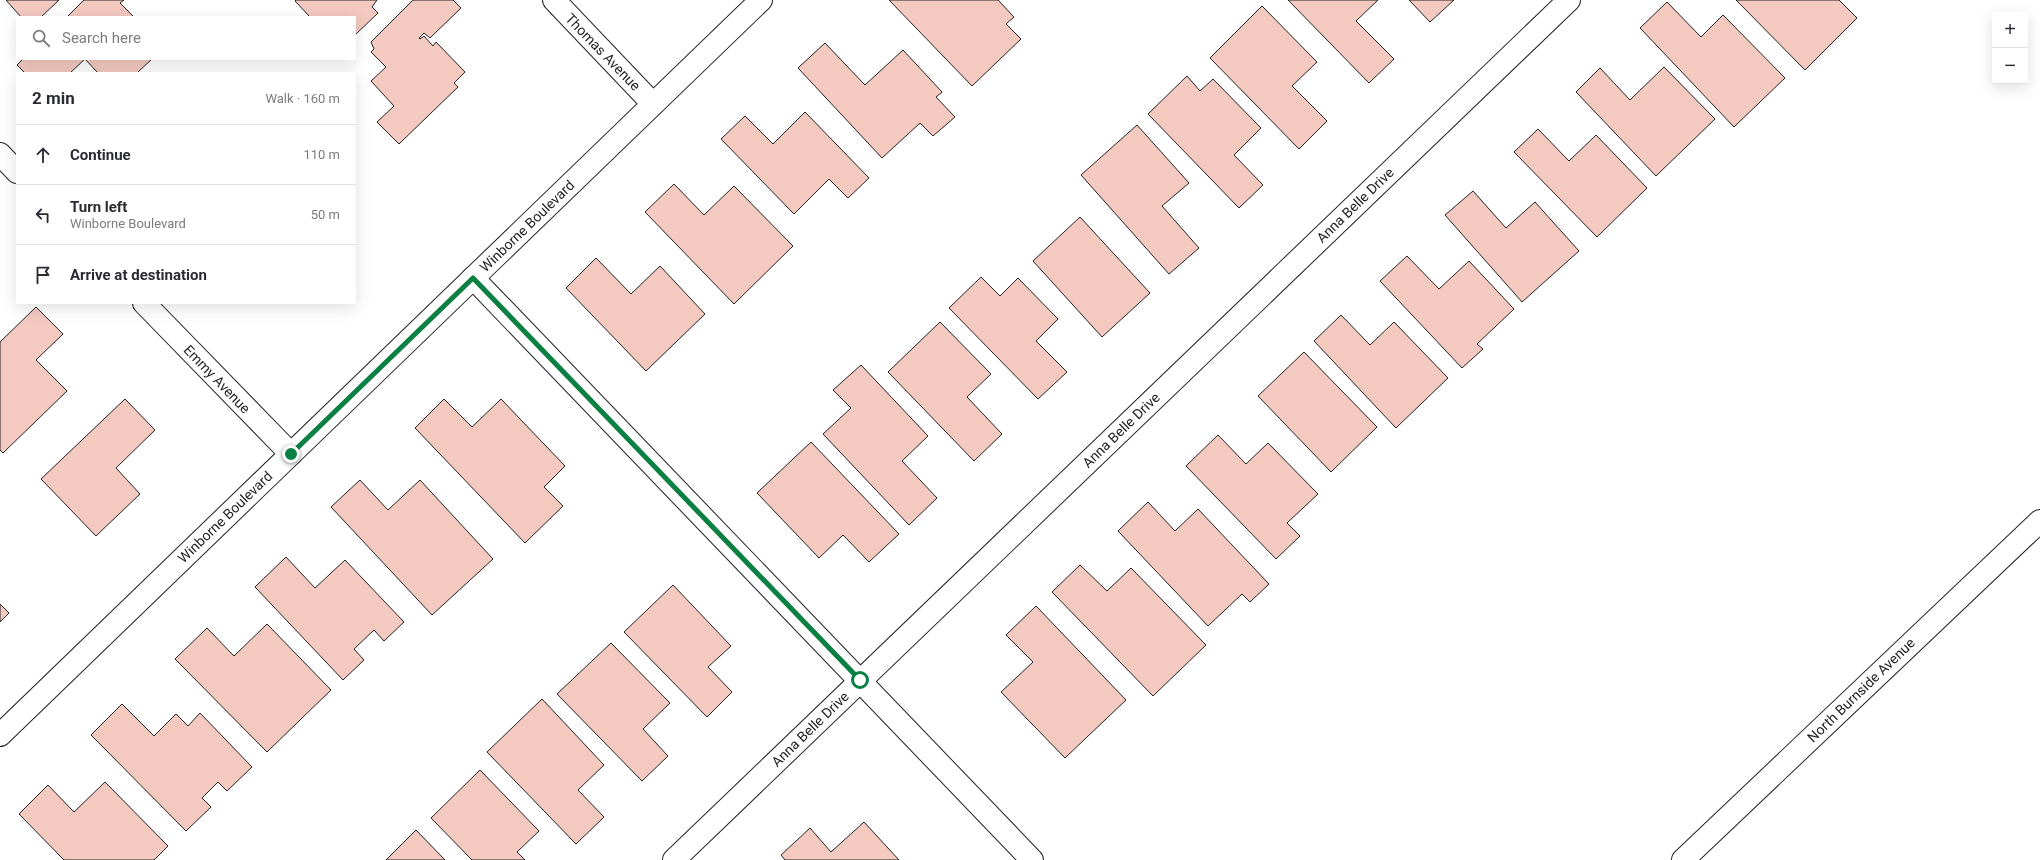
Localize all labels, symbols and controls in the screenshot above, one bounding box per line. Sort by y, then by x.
street label: Thomas Avenue [562,10,644,94]
map controls [1992,12,2028,84]
button: + [1992,12,2028,48]
search box [16,16,356,60]
icon: search [30,27,52,49]
text: Search here [62,29,141,47]
button: − [1992,48,2028,84]
text: 2 min [32,88,75,108]
text: Walk · 160 m [265,91,340,106]
icon: ahead [32,144,54,166]
text: Continue [70,146,131,164]
text: 110 m [303,147,340,162]
street label: Anna Belle Drive [1313,164,1397,246]
street label: Winborne Boulevard [477,177,577,275]
text: Turn left [70,198,127,216]
icon: left [32,204,54,226]
text: 50 m [311,207,340,222]
text: Winborne Boulevard [70,216,186,231]
icon: arrive [32,264,54,286]
text: Arrive at destination [70,266,207,284]
street label: Emmy Avenue [181,342,253,416]
street label: Anna Belle Drive [1079,389,1163,471]
route end [282,445,300,463]
street label: Winborne Boulevard [175,468,275,566]
street label: North Burnside Avenue [1804,635,1918,745]
route start [851,671,869,689]
street label: Anna Belle Drive [768,688,852,770]

